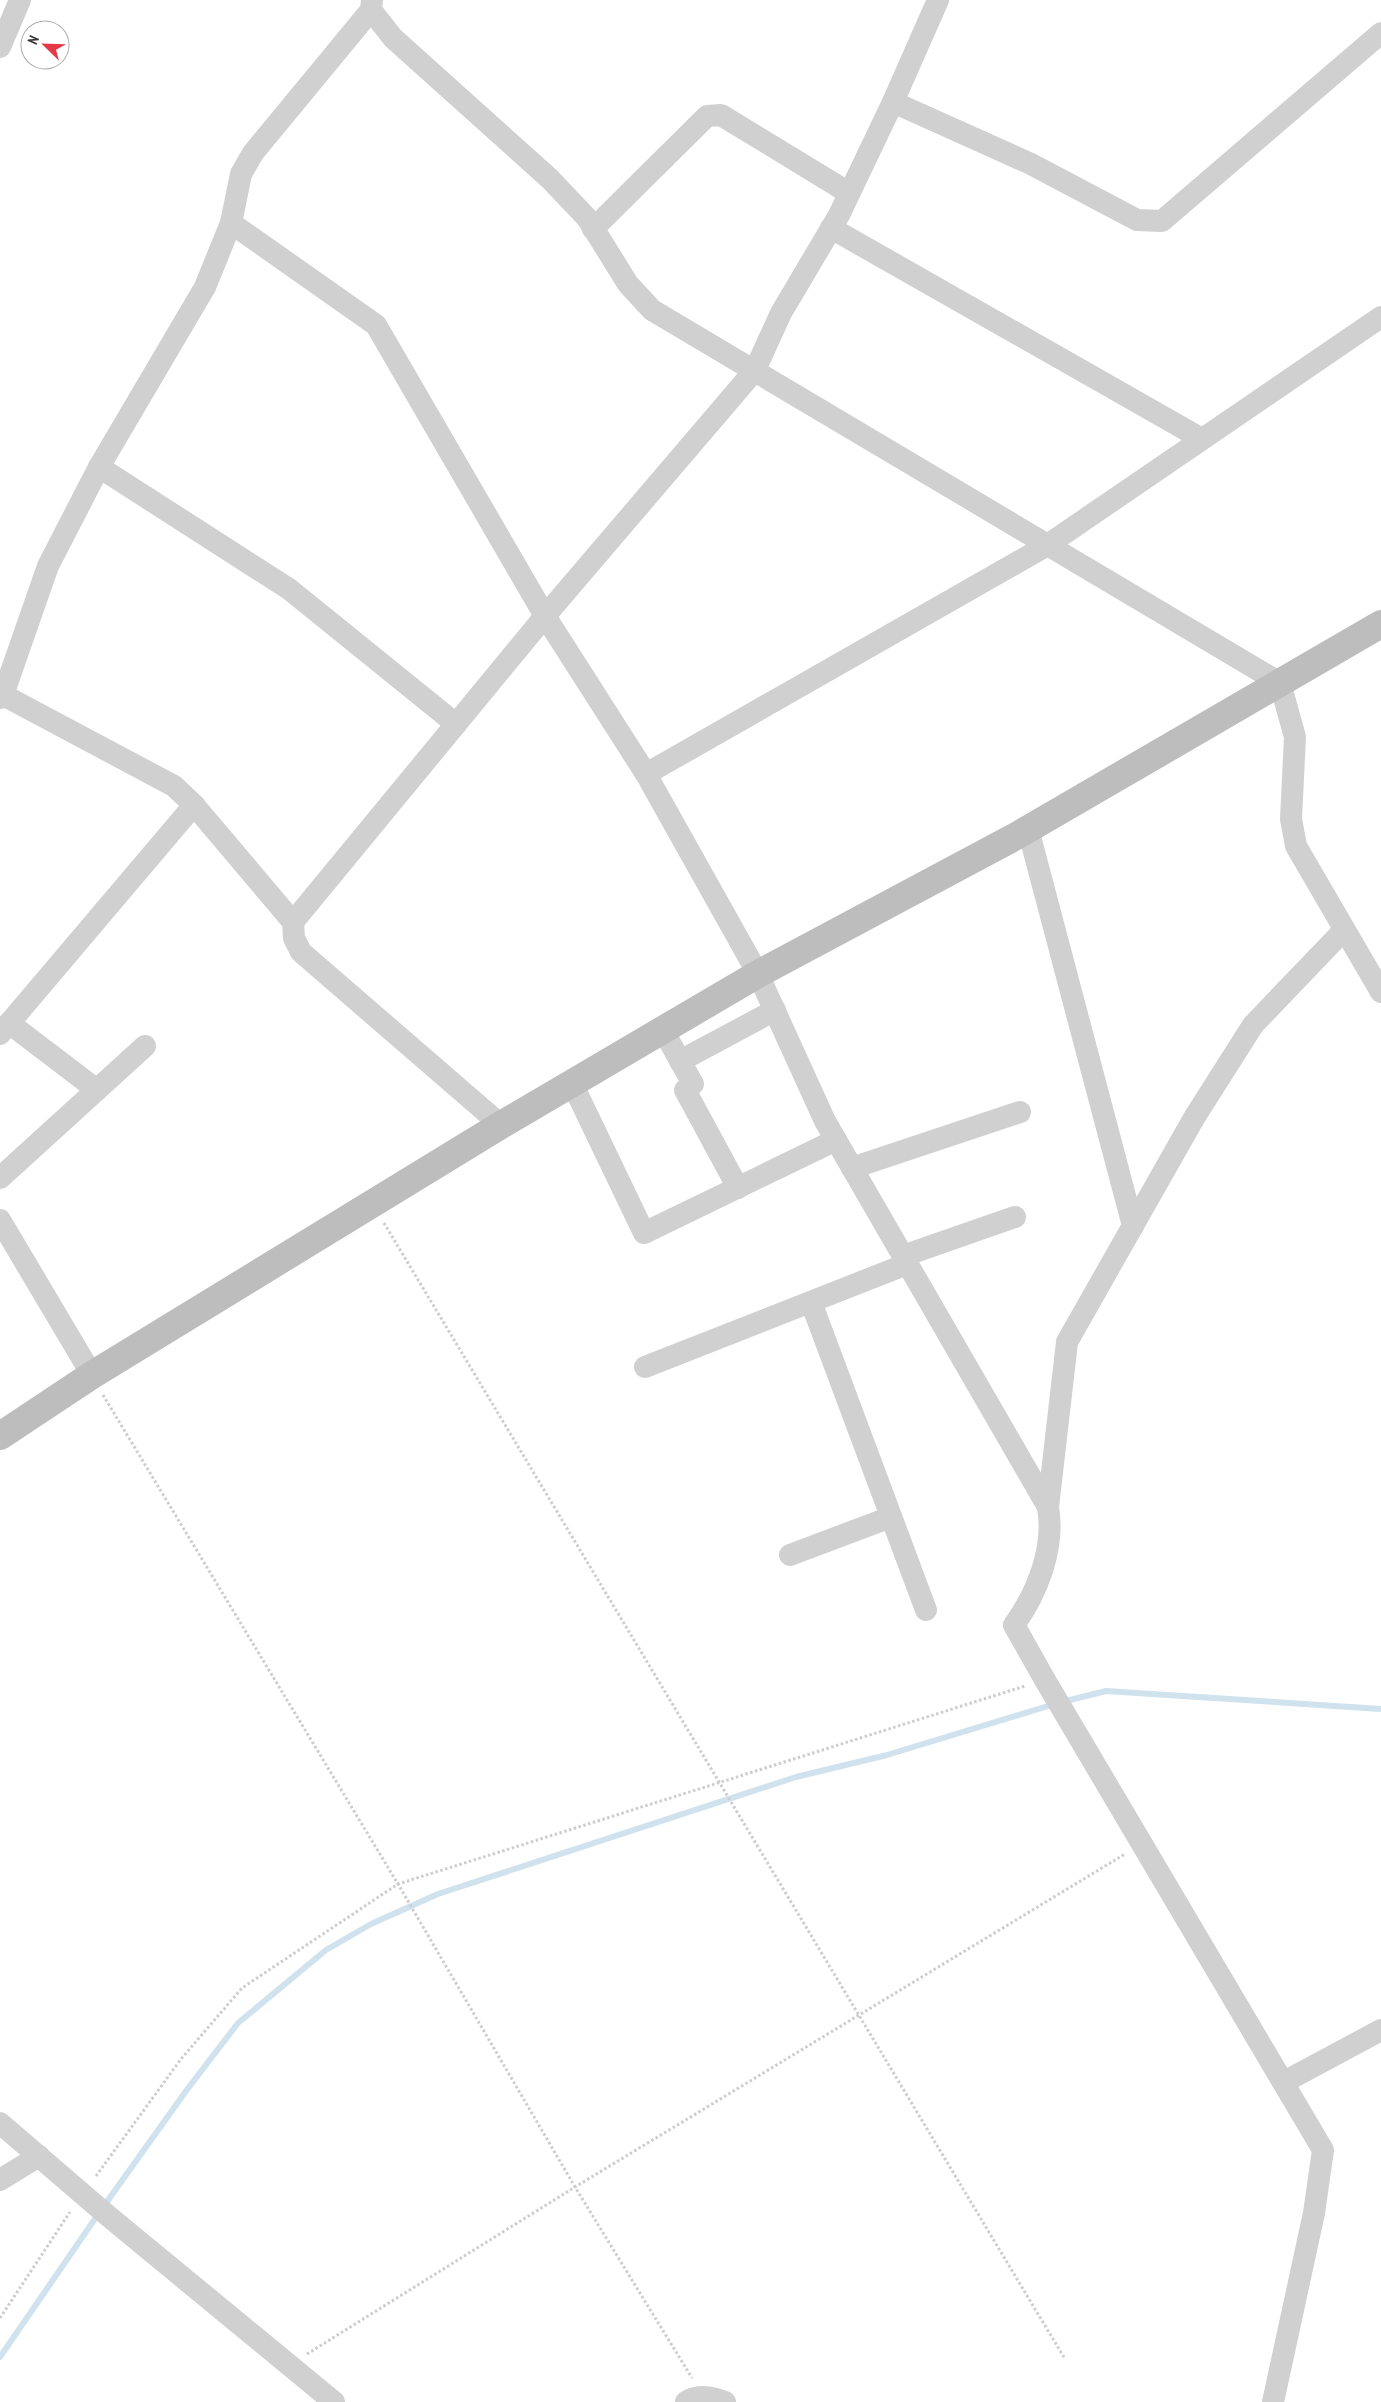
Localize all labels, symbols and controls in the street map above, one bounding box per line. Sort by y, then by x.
north arrow [20,20,70,70]
text: N [23,33,43,47]

